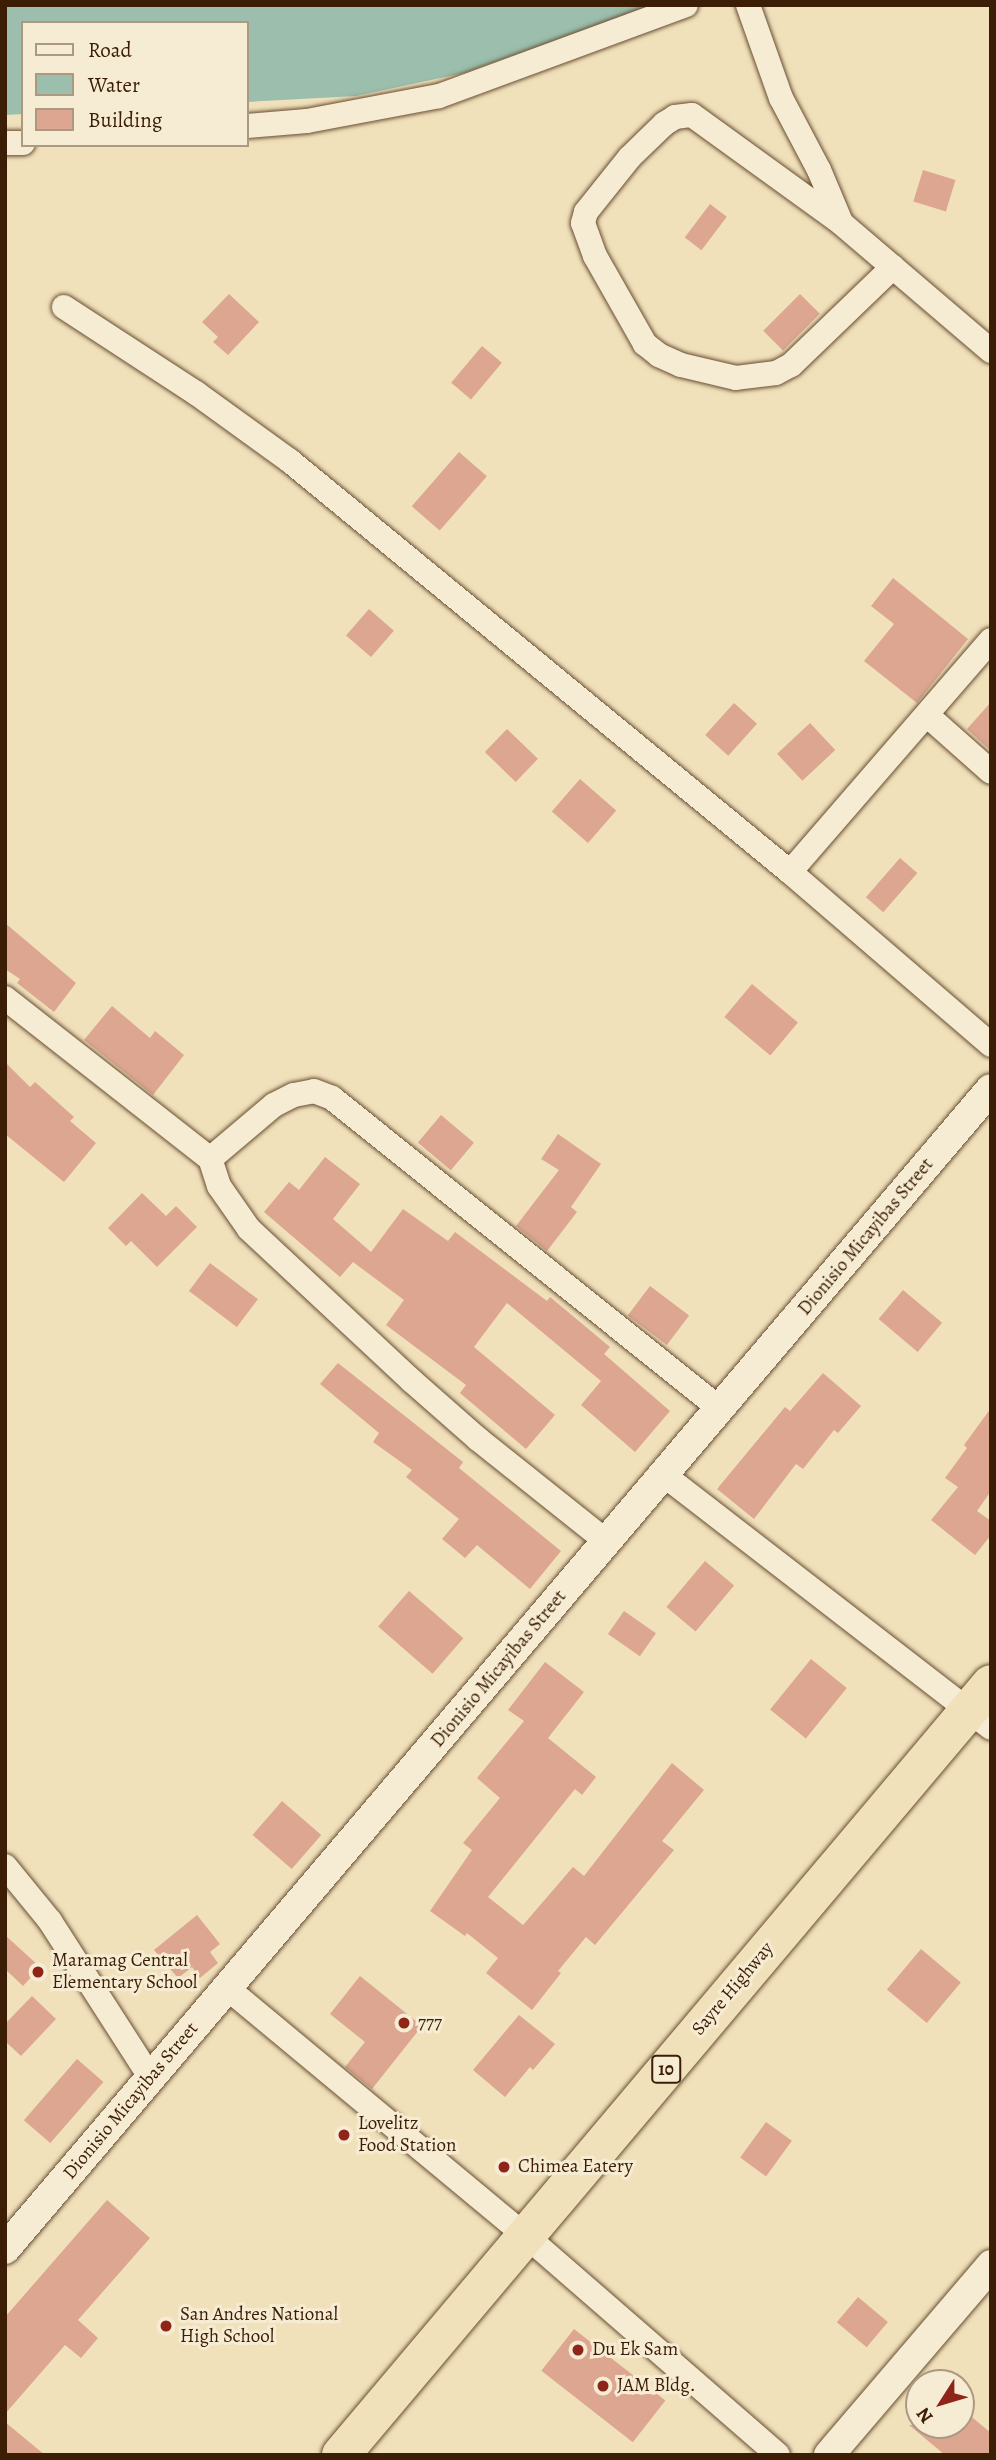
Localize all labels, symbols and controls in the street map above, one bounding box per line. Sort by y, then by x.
legend [21,21,248,147]
text: Road [88,36,132,64]
text: Water [88,71,140,99]
text: Building [88,106,162,134]
street label: Dionisio Micayibas Street [794,1154,938,1320]
street label: Dionisio Micayibas Street [427,1586,571,1752]
street label: Sayre Highway [687,1938,779,2040]
place label: Maramag Central Elementary School [52,1950,197,1994]
marker: Maramag Central Elementary School [30,1964,46,1980]
place label: 777 [418,2012,442,2034]
marker: 777 [396,2015,412,2031]
street label: Dionisio Micayibas Street [59,2018,203,2184]
road number: 10 [650,2054,682,2084]
place label: Lovelitz Food Station [358,2113,456,2157]
marker: Lovelitz Food Station [336,2127,352,2143]
place label: Chimea Eatery [518,2156,633,2178]
marker: Chimea Eatery [496,2159,512,2175]
place label: San Andres National High School [180,2304,338,2348]
marker: San Andres National High School [158,2318,174,2334]
place label: Du Ek Sam [592,2339,678,2361]
marker: Du Ek Sam [570,2342,586,2358]
north arrow [905,2369,975,2439]
place label: JAM Bldg. [617,2375,695,2397]
marker: JAM Bldg. [595,2378,611,2394]
text: N [910,2402,939,2429]

